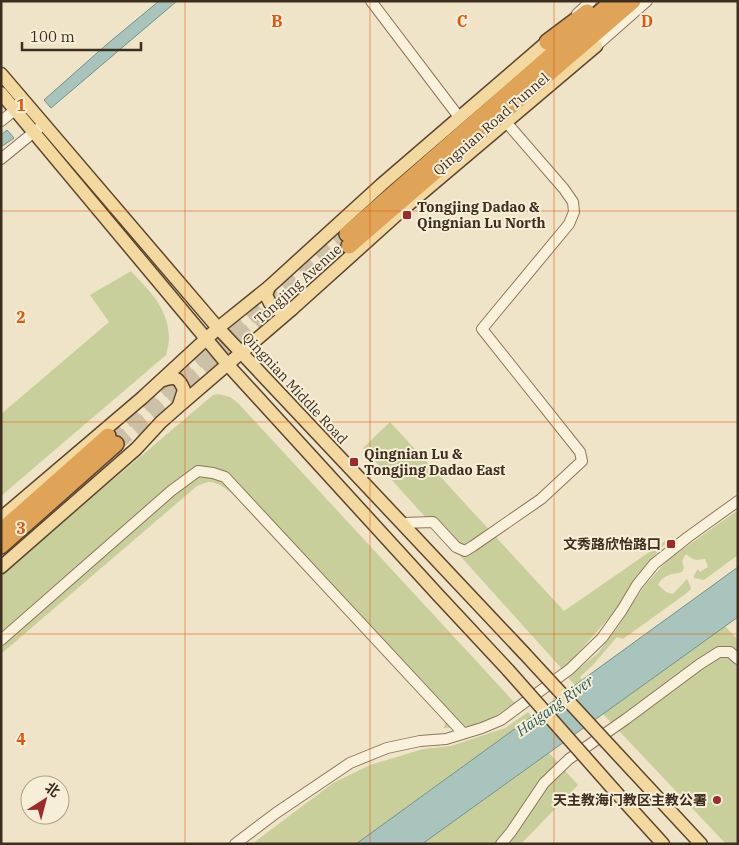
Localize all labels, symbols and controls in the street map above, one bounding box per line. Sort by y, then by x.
text: B [271,11,283,31]
text: C [457,11,467,31]
text: D [641,11,653,31]
scale bar [22,20,141,52]
text: 100 m [30,27,75,46]
street label: Qingnian Road Tunnel [429,69,553,179]
text: 1 [16,95,26,115]
place label: Tongjing Dadao & Qingnian Lu North [417,198,546,232]
marker: Tongjing Dadao & Qingnian Lu North [401,209,413,221]
street label: Tongjing Avenue [251,240,345,328]
text: 2 [16,307,26,327]
street label: Qingnian Middle Road [239,328,352,448]
place label: Qingnian Lu & Tongjing Dadao East [364,445,505,479]
marker: Qingnian Lu & Tongjing Dadao East [348,456,360,468]
text: 3 [16,518,26,538]
place label: 文秀路欣怡路口 [563,535,661,553]
marker: 文秀路欣怡路口 [665,538,677,550]
water label: Haigang River [511,671,598,741]
text: 4 [16,729,26,749]
north arrow [20,775,70,825]
text: 北 [42,778,64,801]
place label: 天主教海门教区主教公署 [553,791,707,809]
marker: 天主教海门教区主教公署 [711,794,723,806]

